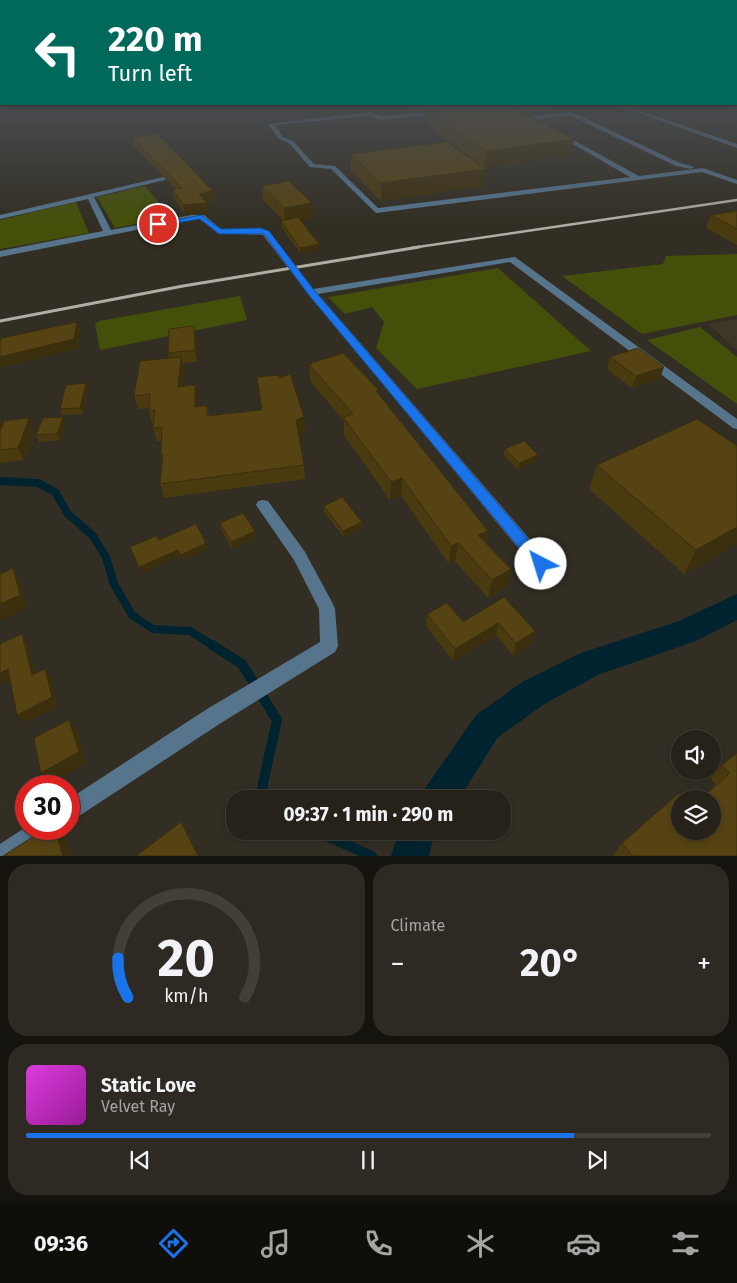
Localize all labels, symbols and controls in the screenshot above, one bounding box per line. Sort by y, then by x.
text: 220 m [108,18,203,60]
icon: left [25,20,90,85]
text: Turn left [108,60,192,87]
pin [137,203,179,245]
icon: arrive [144,210,172,238]
position arrow [514,537,566,589]
map controls [671,730,721,840]
button: sound [671,730,721,780]
speed limit sign: 30 [15,775,80,840]
button: layers [671,790,721,840]
text: 09:37 · 1 min · 290 m [284,803,453,826]
text: Climate [391,916,445,935]
text: 20 [158,927,215,990]
text: 20° [520,940,582,986]
text: − [391,947,405,980]
text: + [697,947,711,980]
text: km/h [164,985,208,1007]
text: Static Love [101,1074,196,1097]
text: Velvet Ray [101,1097,175,1116]
icon: previous [126,1146,154,1174]
icon: pause [354,1146,382,1174]
icon: next [583,1146,611,1174]
icon: directions [156,1226,191,1261]
icon: music [258,1226,293,1261]
icon: phone [361,1226,396,1261]
icon: climate [463,1226,498,1261]
icon: car [566,1226,601,1261]
icon: filters [668,1226,703,1261]
text: 09:36 [34,1230,88,1257]

